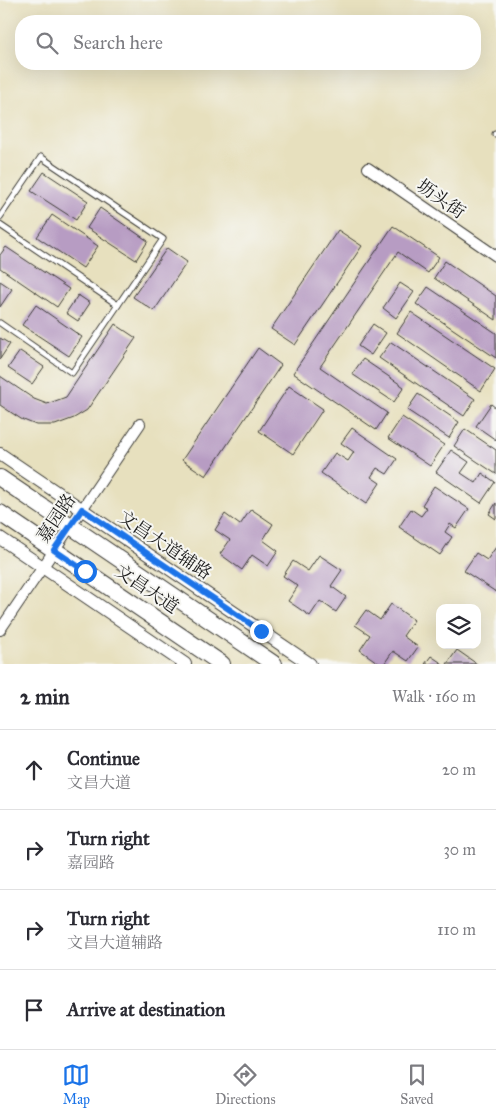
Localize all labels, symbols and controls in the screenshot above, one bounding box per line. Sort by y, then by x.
search box [15,15,481,70]
icon: search [33,29,61,57]
text: Search here [73,31,163,54]
street label: 坜头街 [413,175,469,223]
street label: 嘉园路 [32,489,80,547]
street label: 文昌大道辅路 [114,506,216,584]
route start [74,560,97,583]
street label: 文昌大道 [111,560,183,618]
map controls [436,604,481,649]
button: layers [436,604,481,649]
route end [250,620,273,643]
text: 2 min [20,684,70,710]
text: Walk · 160 m [392,687,476,706]
text: Continue [67,747,140,770]
icon: ahead [20,756,48,784]
text: 20 m [442,760,476,779]
text: 文昌大道 [67,773,131,792]
text: Turn right [67,827,150,850]
icon: right [20,836,48,864]
text: 30 m [443,840,476,859]
text: 嘉园路 [67,853,115,872]
text: Turn right [67,907,150,930]
icon: right [20,916,48,944]
text: 110 m [437,920,476,939]
text: 文昌大道辅路 [67,933,163,952]
icon: arrive [20,996,48,1024]
text: Arrive at destination [67,998,225,1021]
tab: Map [62,1061,90,1108]
tab: Directions [215,1061,276,1108]
tab: Saved [400,1061,434,1108]

